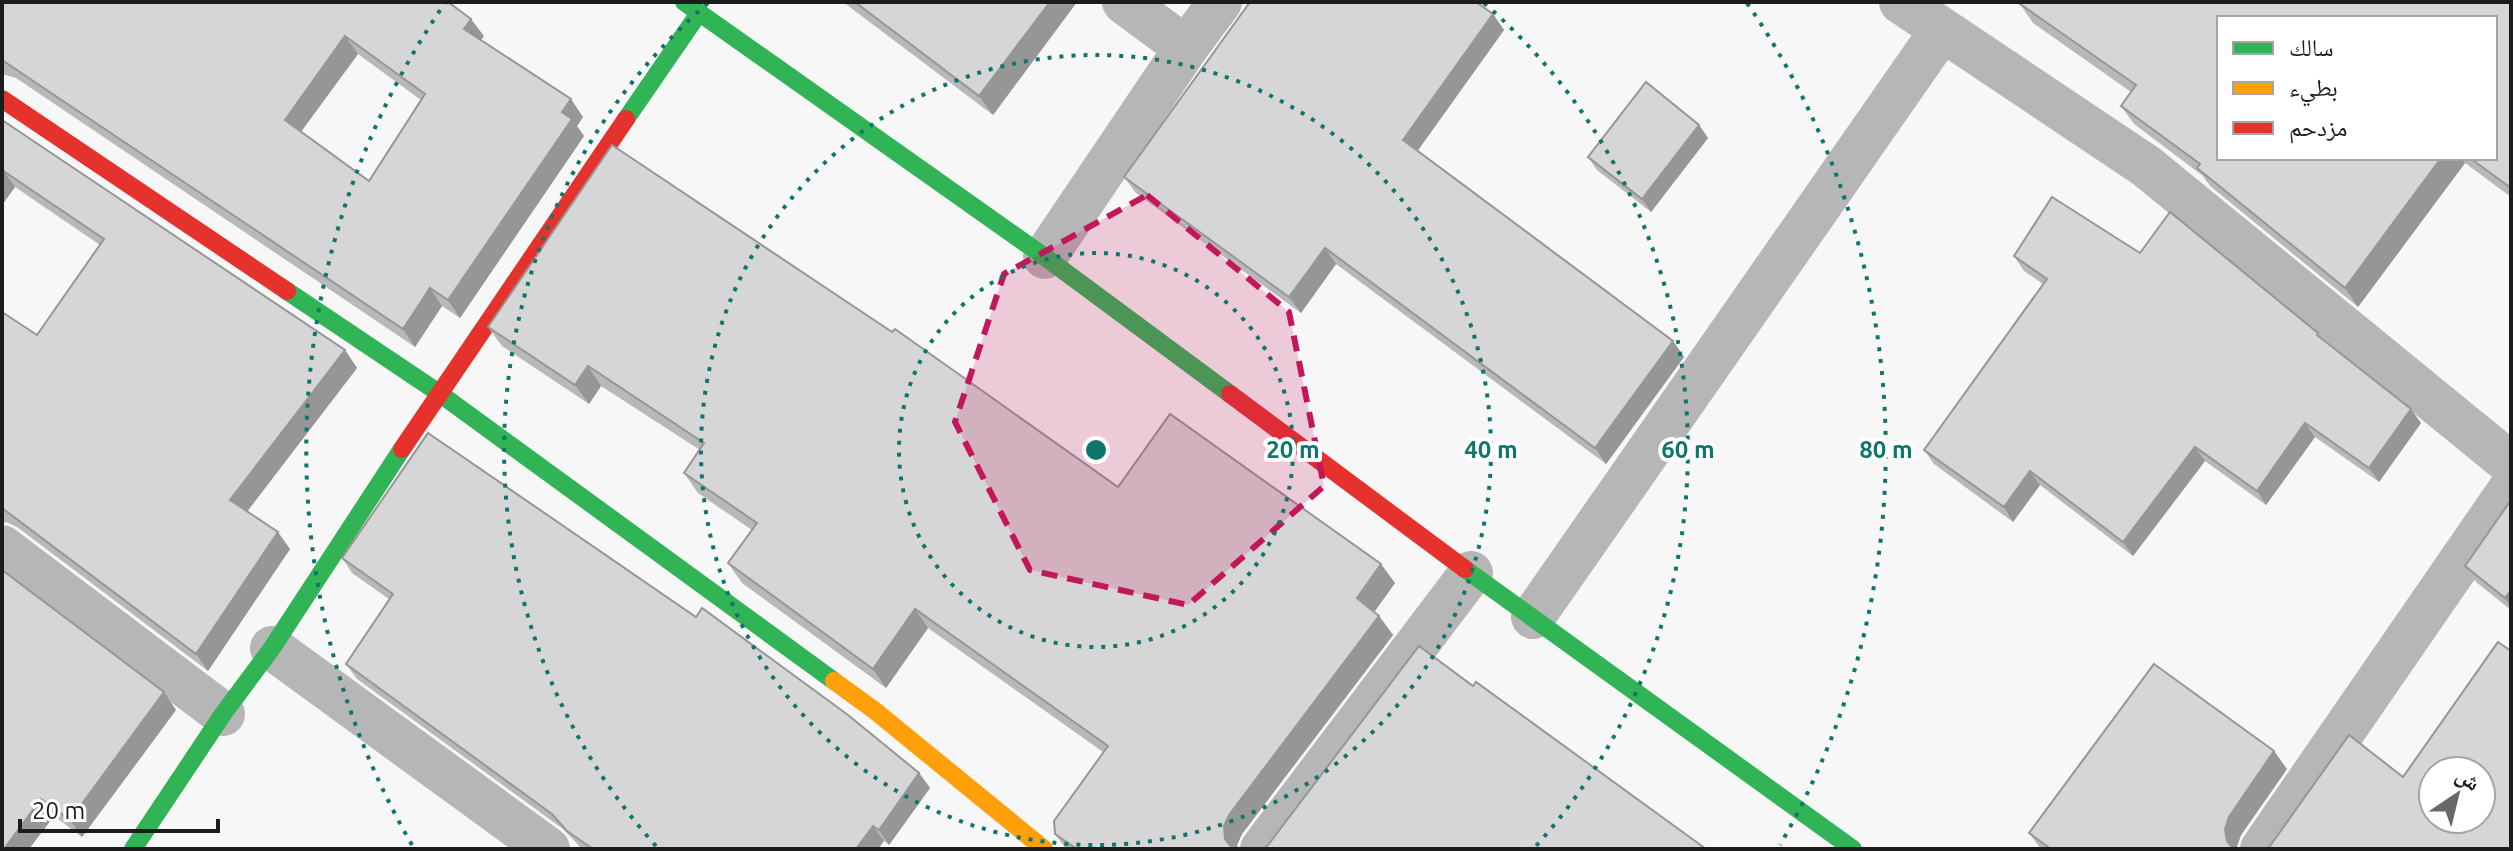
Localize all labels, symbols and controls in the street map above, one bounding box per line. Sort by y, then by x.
legend [2217,16,2497,160]
text: سالك [2289,34,2334,61]
text: بطيء [2289,74,2338,107]
text: مزدحم [2289,114,2348,144]
centre of rings [1082,436,1110,464]
text: 20 m [1266,436,1320,463]
text: 40 m [1464,436,1518,463]
text: 60 m [1661,436,1715,463]
text: 80 m [1859,436,1913,463]
north arrow [2417,755,2497,835]
text: ش [2451,761,2485,797]
scale bar [20,783,218,833]
text: 20 m [32,797,85,824]

